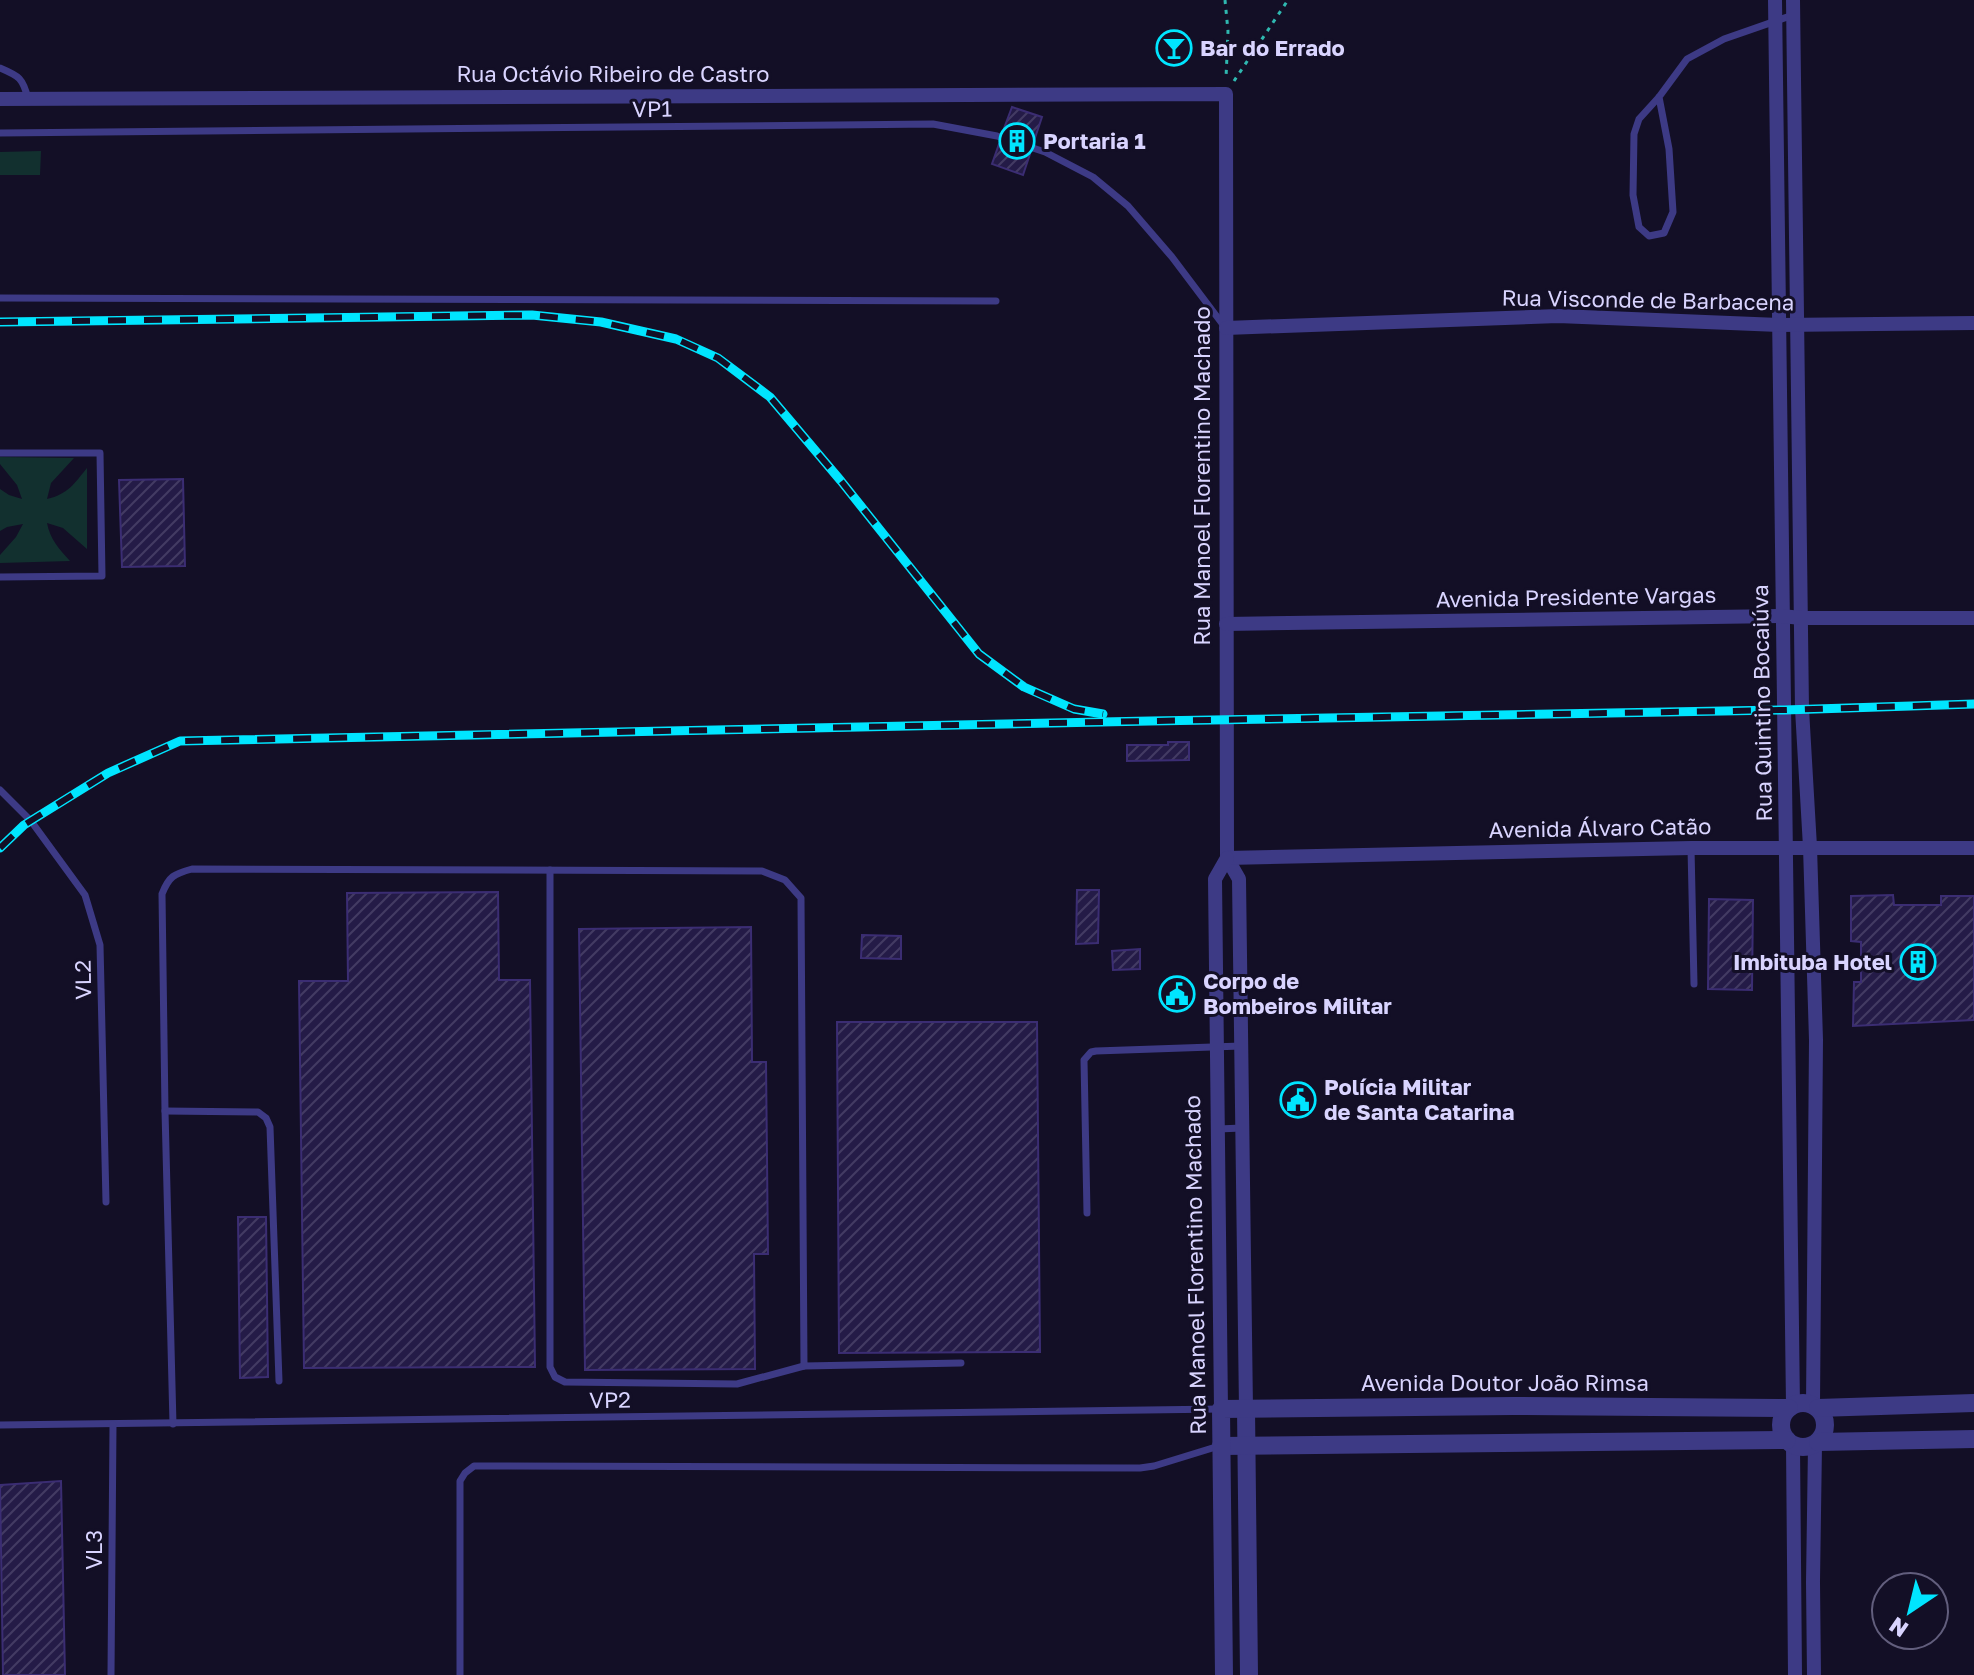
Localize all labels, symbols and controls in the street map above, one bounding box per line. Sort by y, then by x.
bar icon: Bar do Errado [1155,29,1193,67]
place label: Bar do Errado [1200,34,1345,61]
street label: Rua Octávio Ribeiro de Castro [456,60,770,87]
street label: VP1 [632,95,672,122]
building icon: Portaria 1 [998,122,1036,160]
place label: Portaria 1 [1043,127,1146,154]
street label: Rua Visconde de Barbacena [1501,283,1795,316]
street label: Rua Manoel Florentino Machado [1188,306,1215,646]
street label: Avenida Presidente Vargas [1436,581,1716,612]
street label: Rua Quintino Bocaiúva [1746,584,1777,822]
street label: Avenida Álvaro Catão [1488,812,1712,843]
building icon: Imbituba Hotel [1899,943,1937,981]
place label: Imbituba Hotel [1733,948,1892,975]
street label: VL2 [69,960,96,1000]
place label: Corpo de Bombeiros Militar [1203,967,1392,1019]
public building icon: Corpo de Bombeiros Militar [1158,975,1196,1013]
place label: Polícia Militar de Santa Catarina [1324,1073,1515,1125]
public building icon: Polícia Militar de Santa Catarina [1279,1081,1317,1119]
street label: Rua Manoel Florentino Machado [1178,1095,1211,1435]
street label: Avenida Doutor João Rimsa [1361,1369,1649,1396]
street label: VP2 [589,1386,631,1413]
street label: VL3 [80,1530,107,1570]
north arrow [1870,1571,1950,1651]
text: N [1884,1612,1913,1644]

